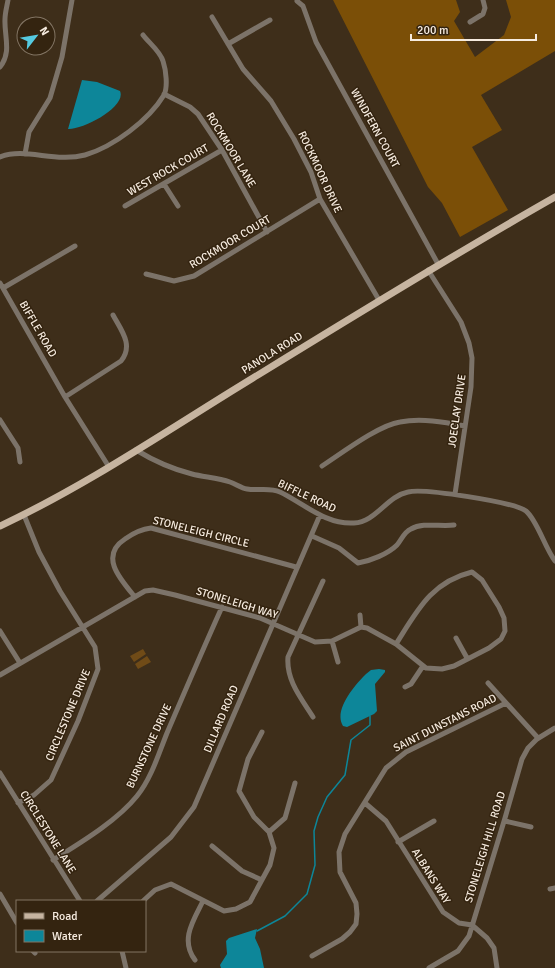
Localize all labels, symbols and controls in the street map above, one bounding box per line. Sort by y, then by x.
north arrow [16,16,56,56]
scale bar [411,16,536,42]
text: 200 m [417,23,449,38]
text: N [37,24,52,38]
street label: WINDFERN COURT [348,86,402,170]
street label: ROCKMOOR LANE [203,110,259,190]
street label: ROCKMOOR DRIVE [295,129,345,215]
street label: WEST ROCK COURT [125,141,211,199]
street label: ROCKMOOR COURT [187,212,273,271]
street label: BIFFLE ROAD [17,298,59,360]
street label: PANOLA ROAD [239,329,305,377]
street label: JOECLAY DRIVE [445,373,469,449]
street label: BIFFLE ROAD [276,477,338,515]
street label: STONELEIGH CIRCLE [152,514,250,550]
street label: STONELEIGH WAY [195,584,280,622]
street label: CIRCLESTONE DRIVE [43,667,93,763]
street label: DILLARD ROAD [201,683,241,755]
street label: SAINT DUNSTANS ROAD [391,691,499,755]
street label: BURNSTONE DRIVE [124,702,174,790]
street label: CIRCLESTONE LANE [17,788,79,876]
street label: STONELEIGH HILL ROAD [462,790,508,904]
street label: ALBANS WAY [409,846,453,906]
legend [16,900,146,952]
text: Road [52,909,78,924]
text: Water [52,929,83,944]

